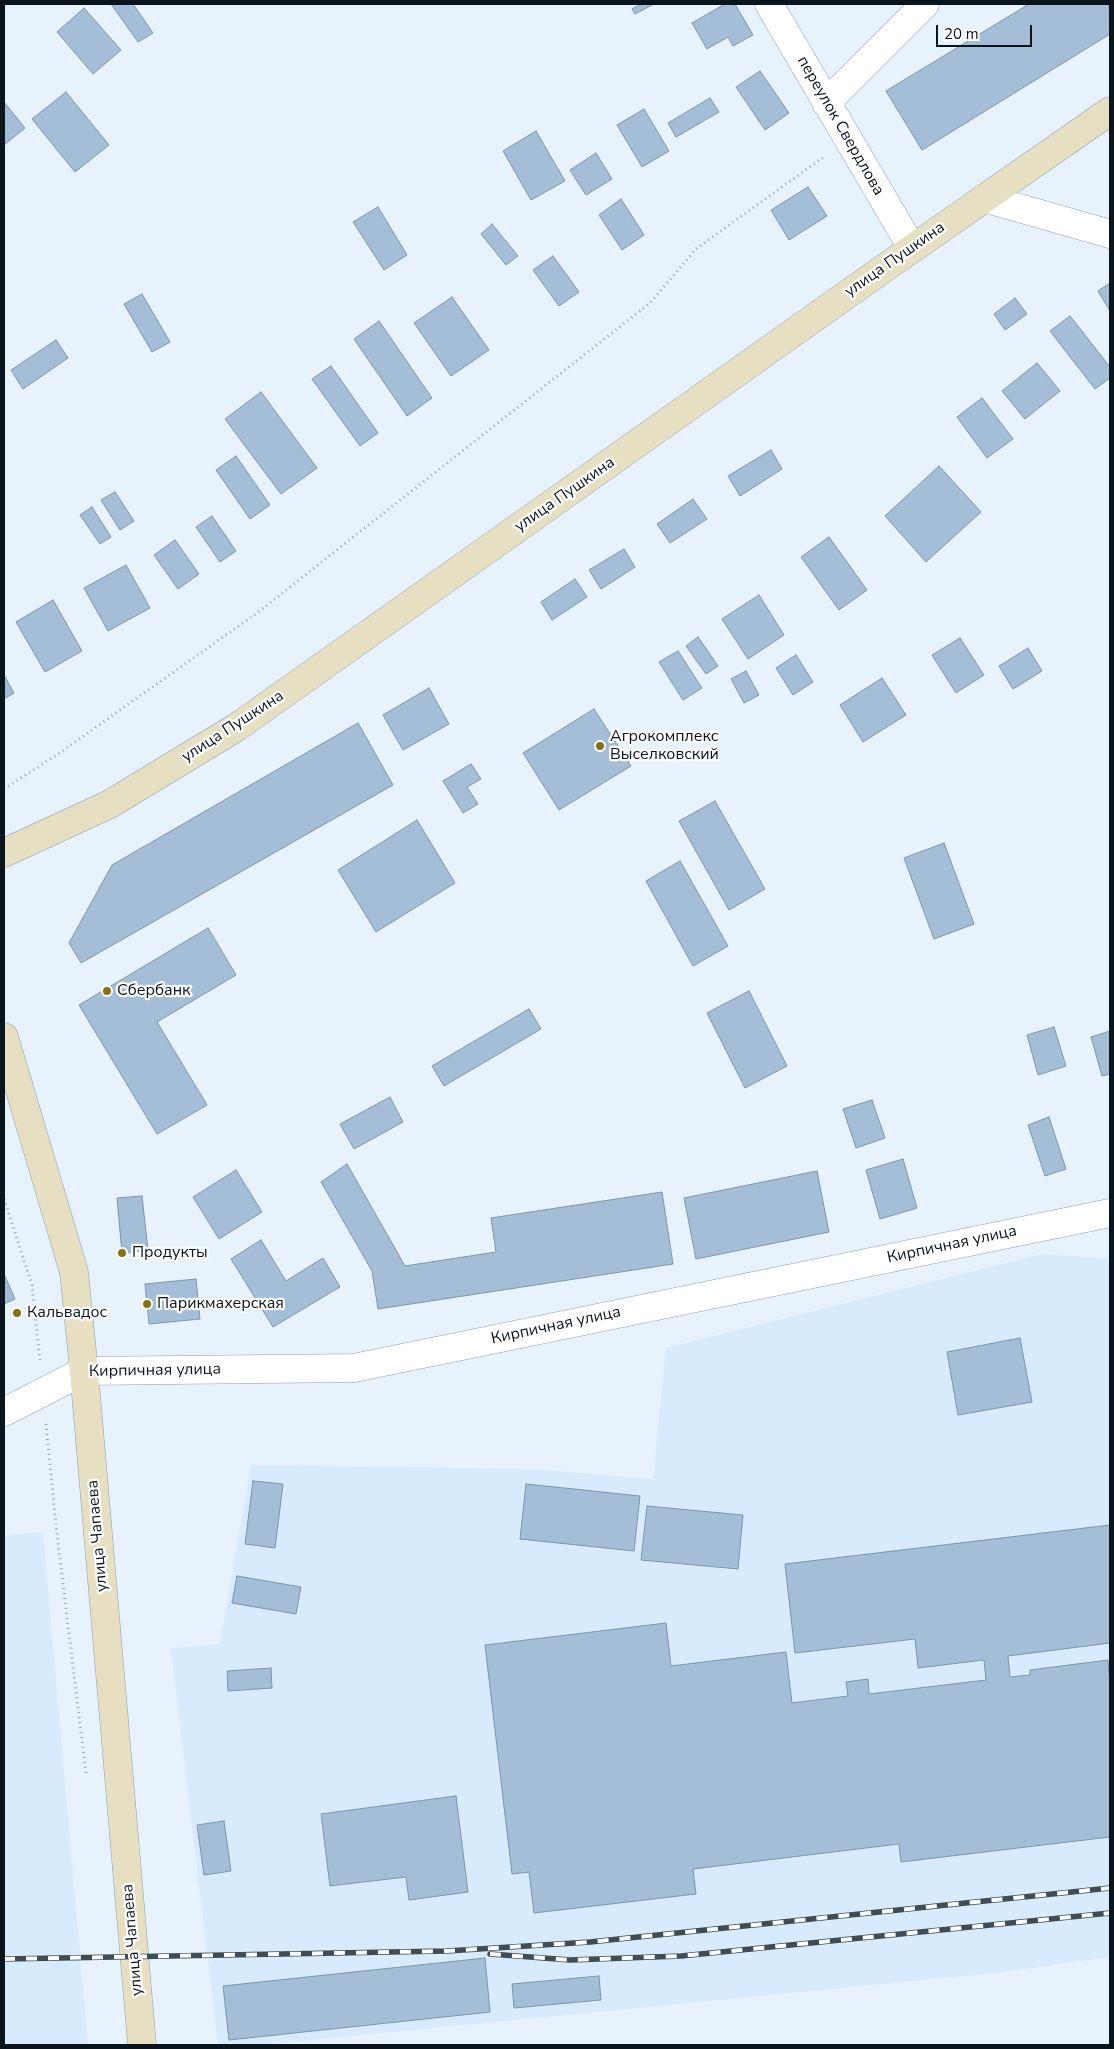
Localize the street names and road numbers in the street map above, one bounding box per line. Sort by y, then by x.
street label: переулок Свердлова [792,53,888,199]
street label: улица Пушкина [841,218,949,302]
street label: улица Пушкина [511,453,619,537]
street label: улица Пушкина [178,687,288,767]
street label: Кирпичная улица [885,1222,1019,1268]
street label: Кирпичная улица [489,1303,623,1349]
street label: Кирпичная улица [89,1360,221,1382]
street label: улица Чапаева [84,1479,112,1593]
street label: улица Чапаева [119,1883,147,1997]

